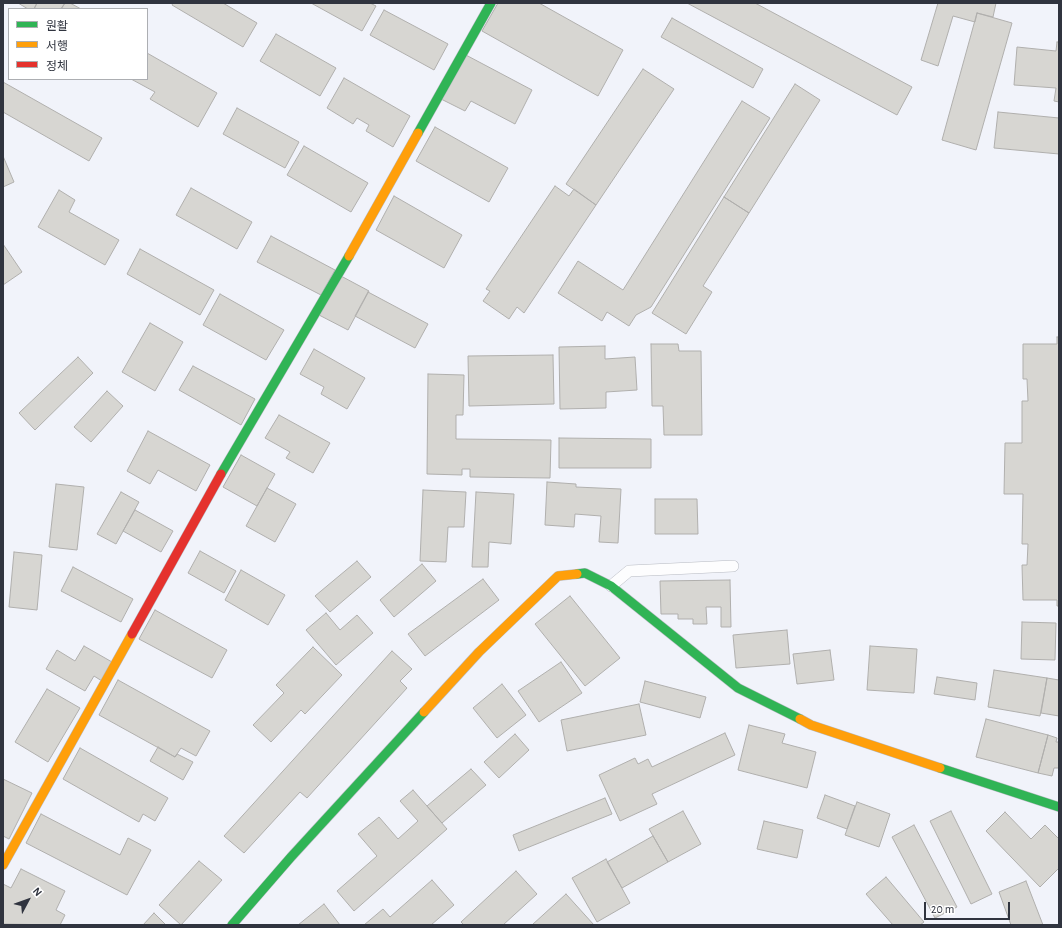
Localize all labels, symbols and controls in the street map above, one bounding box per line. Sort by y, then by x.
legend [8,8,148,80]
text: 원활 [46,20,68,32]
text: 서행 [46,40,68,52]
text: 정체 [46,60,68,72]
north arrow [8,880,48,920]
text: N [31,885,44,898]
scale bar [926,894,1012,920]
text: 20 m [931,903,954,915]

